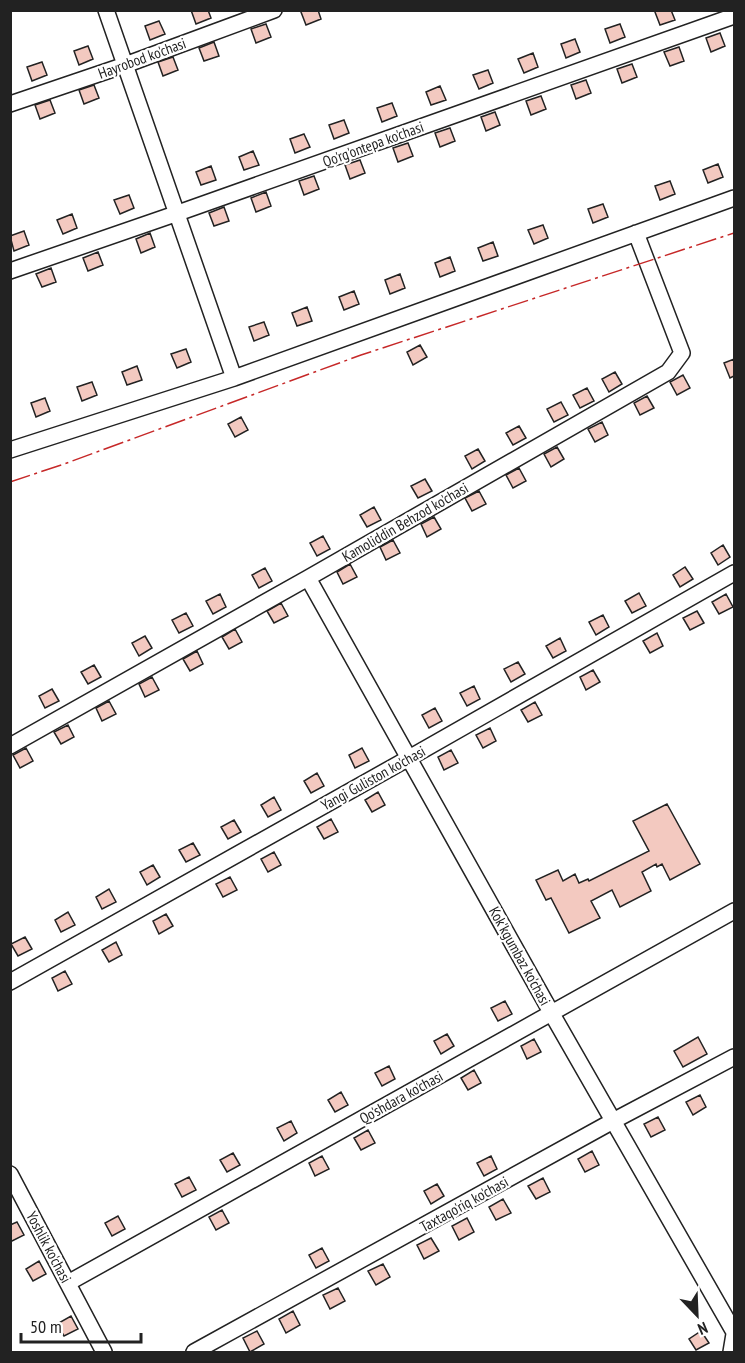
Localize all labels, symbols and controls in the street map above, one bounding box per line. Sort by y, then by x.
street label: Hayrobod ko'chasi [95,33,189,83]
street label: Qo'rg'ontepa ko'chasi [320,117,426,171]
street label: Kamoliddin Behzod ko'chasi [339,478,471,566]
street label: Yangi Guliston ko'chasi [317,741,429,815]
street label: Kok'kgumbaz ko'chasi [485,903,555,1009]
street label: Qo'shdara ko'chasi [356,1066,446,1128]
street label: Taxtaqo'riq ko'chasi [416,1172,512,1236]
street label: Yoshlik ko'chasi [22,1208,76,1286]
north arrow [667,1285,727,1345]
scale bar [21,1306,141,1344]
text: 50 m [30,1315,62,1338]
text: N [695,1318,711,1340]

